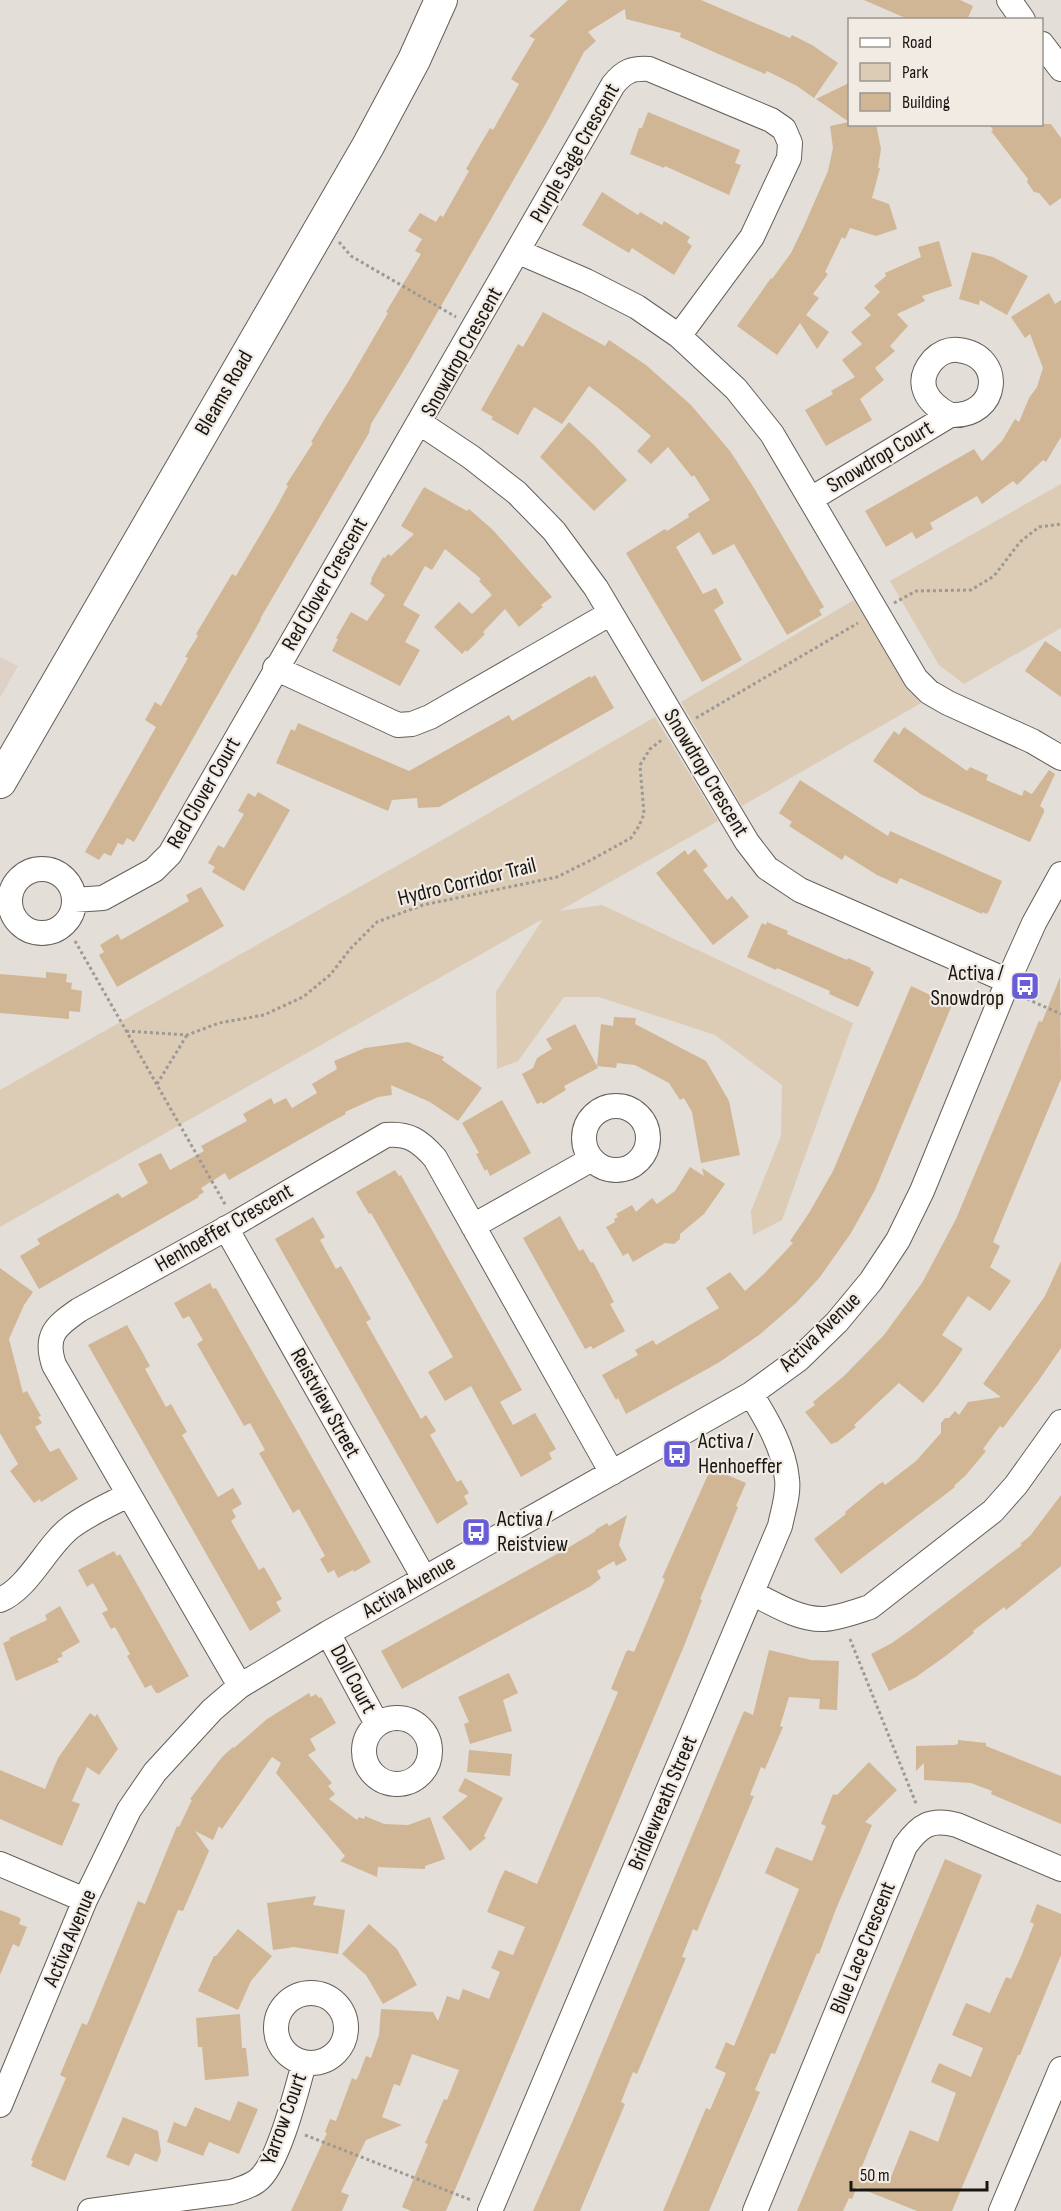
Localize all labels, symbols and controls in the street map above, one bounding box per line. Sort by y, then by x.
legend [848,18,1043,126]
text: Road [902,32,932,53]
text: Park [902,62,928,83]
street label: Purple Sage Crescent [524,78,626,227]
text: Building [902,92,950,113]
street label: Snowdrop Crescent [415,282,509,422]
street label: Bleams Road [189,346,259,440]
street label: Snowdrop Court [822,415,938,499]
street label: Red Clover Crescent [276,512,374,655]
street label: Snowdrop Crescent [657,704,755,842]
street label: Red Clover Court [161,732,247,854]
street label: Hydro Corridor Trail [395,852,539,912]
place label: Activa / Snowdrop [930,960,1005,1012]
bus stop icon: Activa / Snowdrop [1009,970,1041,1002]
street label: Henhoeffer Crescent [150,1177,298,1278]
street label: Activa Avenue [773,1286,866,1378]
street label: Reistview Street [284,1343,366,1463]
place label: Activa / Henhoeffer [697,1428,782,1480]
bus stop icon: Activa / Henhoeffer [661,1438,693,1470]
place label: Activa / Reistview [496,1506,568,1558]
bus stop icon: Activa / Reistview [460,1516,492,1548]
street label: Activa Avenue [357,1550,460,1625]
street label: Doll Court [324,1640,382,1718]
street label: Bridlewreath Street [622,1731,704,1875]
street label: Blue Lace Crescent [824,1878,902,2018]
street label: Activa Avenue [37,1885,103,1992]
street label: Yarrow Court [255,2069,313,2169]
scale bar [851,2154,988,2192]
text: 50 m [860,2165,890,2186]

